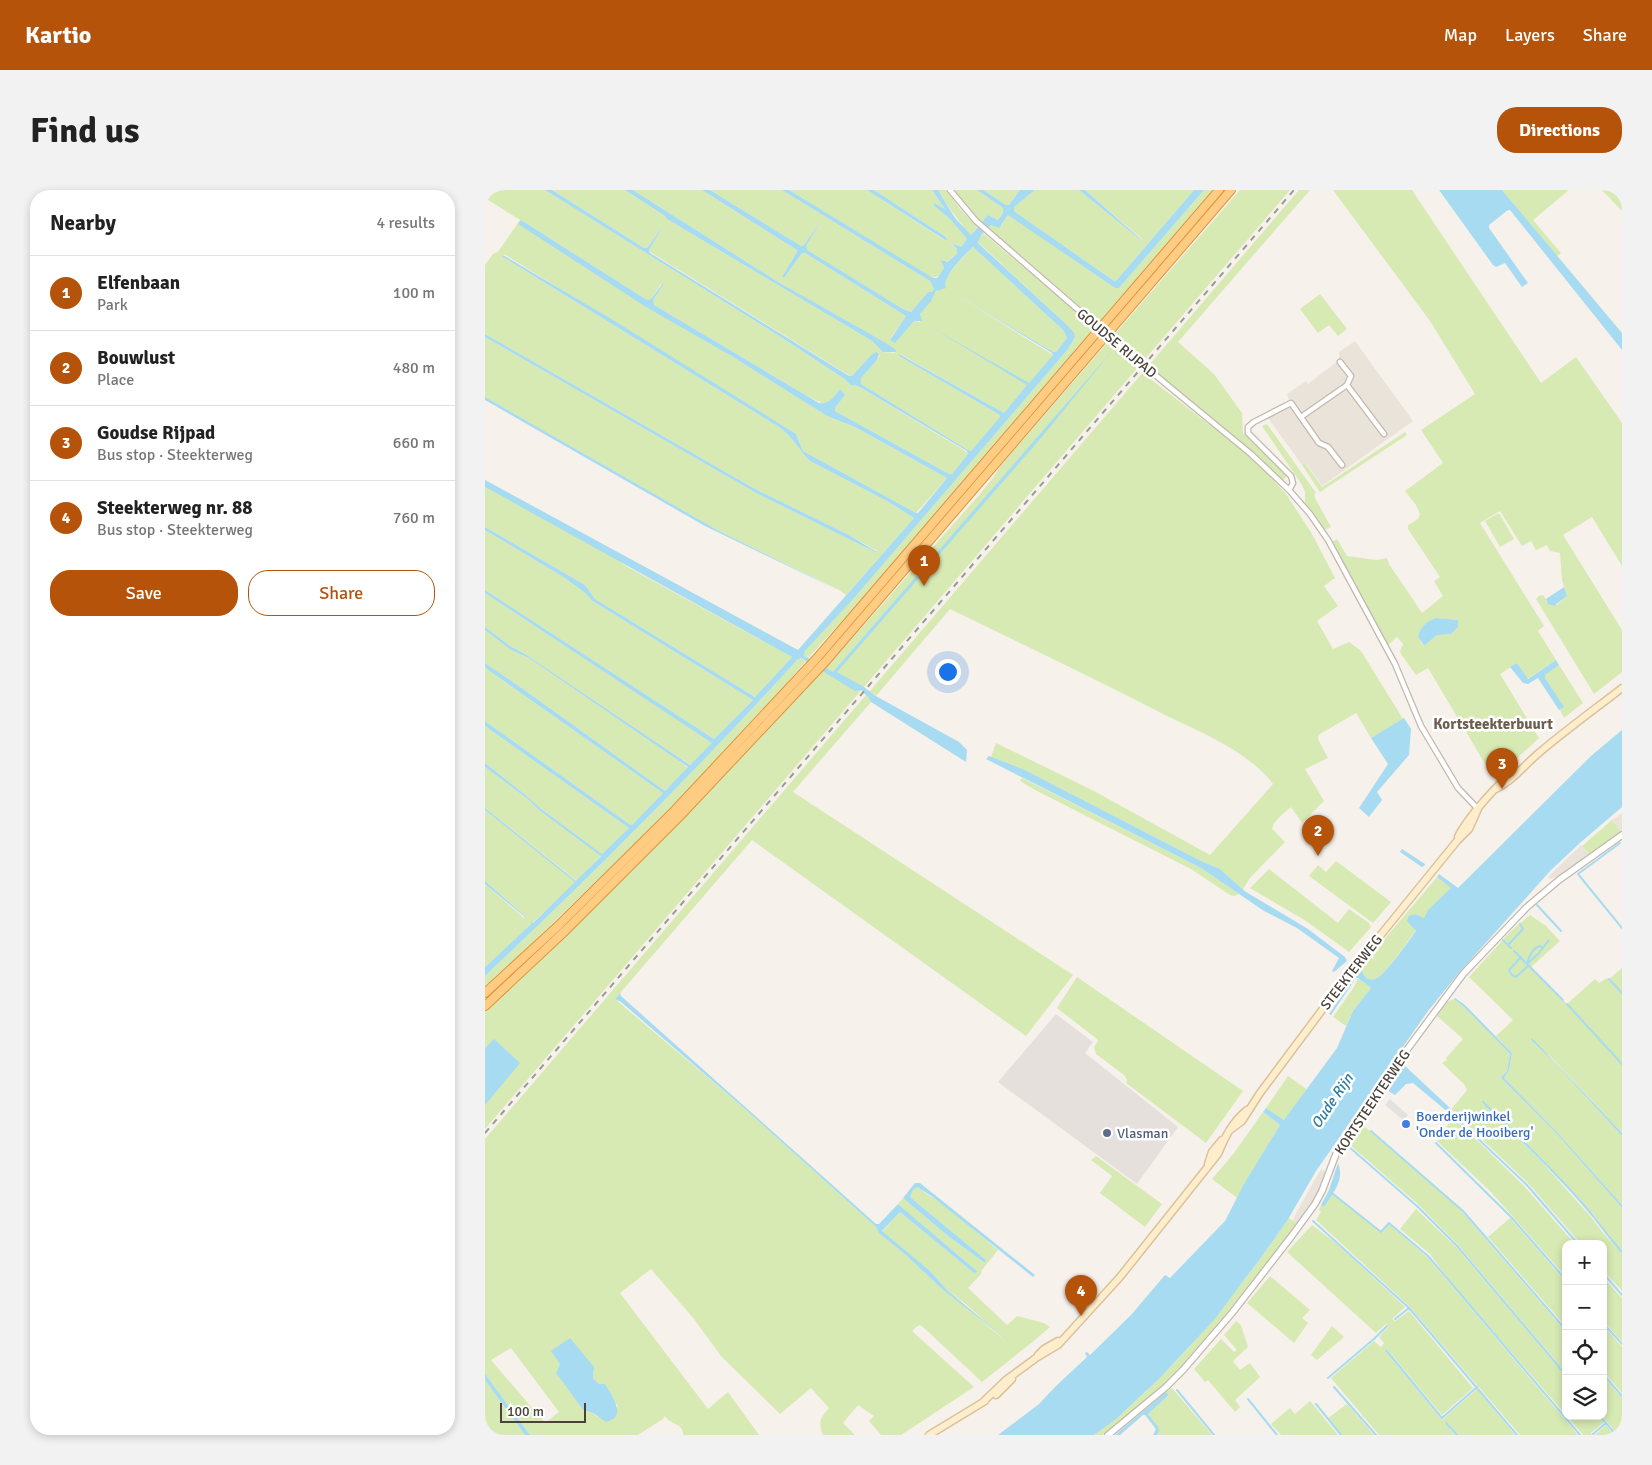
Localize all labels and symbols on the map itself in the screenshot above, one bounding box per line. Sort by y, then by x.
street label: GOUDSE RIJPAD [1073,305,1160,382]
pin: 1 [908,545,940,586]
your location [935,659,961,685]
district label: Kortsteekterbuurt [1433,715,1553,733]
pin: 3 [1486,748,1518,789]
pin: 2 [1302,815,1334,856]
street label: STEEKTERWEG [1317,931,1386,1013]
street label: KORTSTEEKTERWEG [1331,1047,1414,1158]
water label: Oude Rijn [1307,1069,1357,1132]
place label: Boerderijwinkel 'Onder de Hooiberg' [1416,1108,1533,1141]
marker: Boerderijwinkel 'Onder de Hooiberg' [1400,1118,1412,1130]
place label: Vlasman [1117,1125,1168,1142]
marker: Vlasman [1101,1127,1113,1139]
pin: 4 [1065,1275,1097,1316]
scale bar [500,1400,586,1423]

